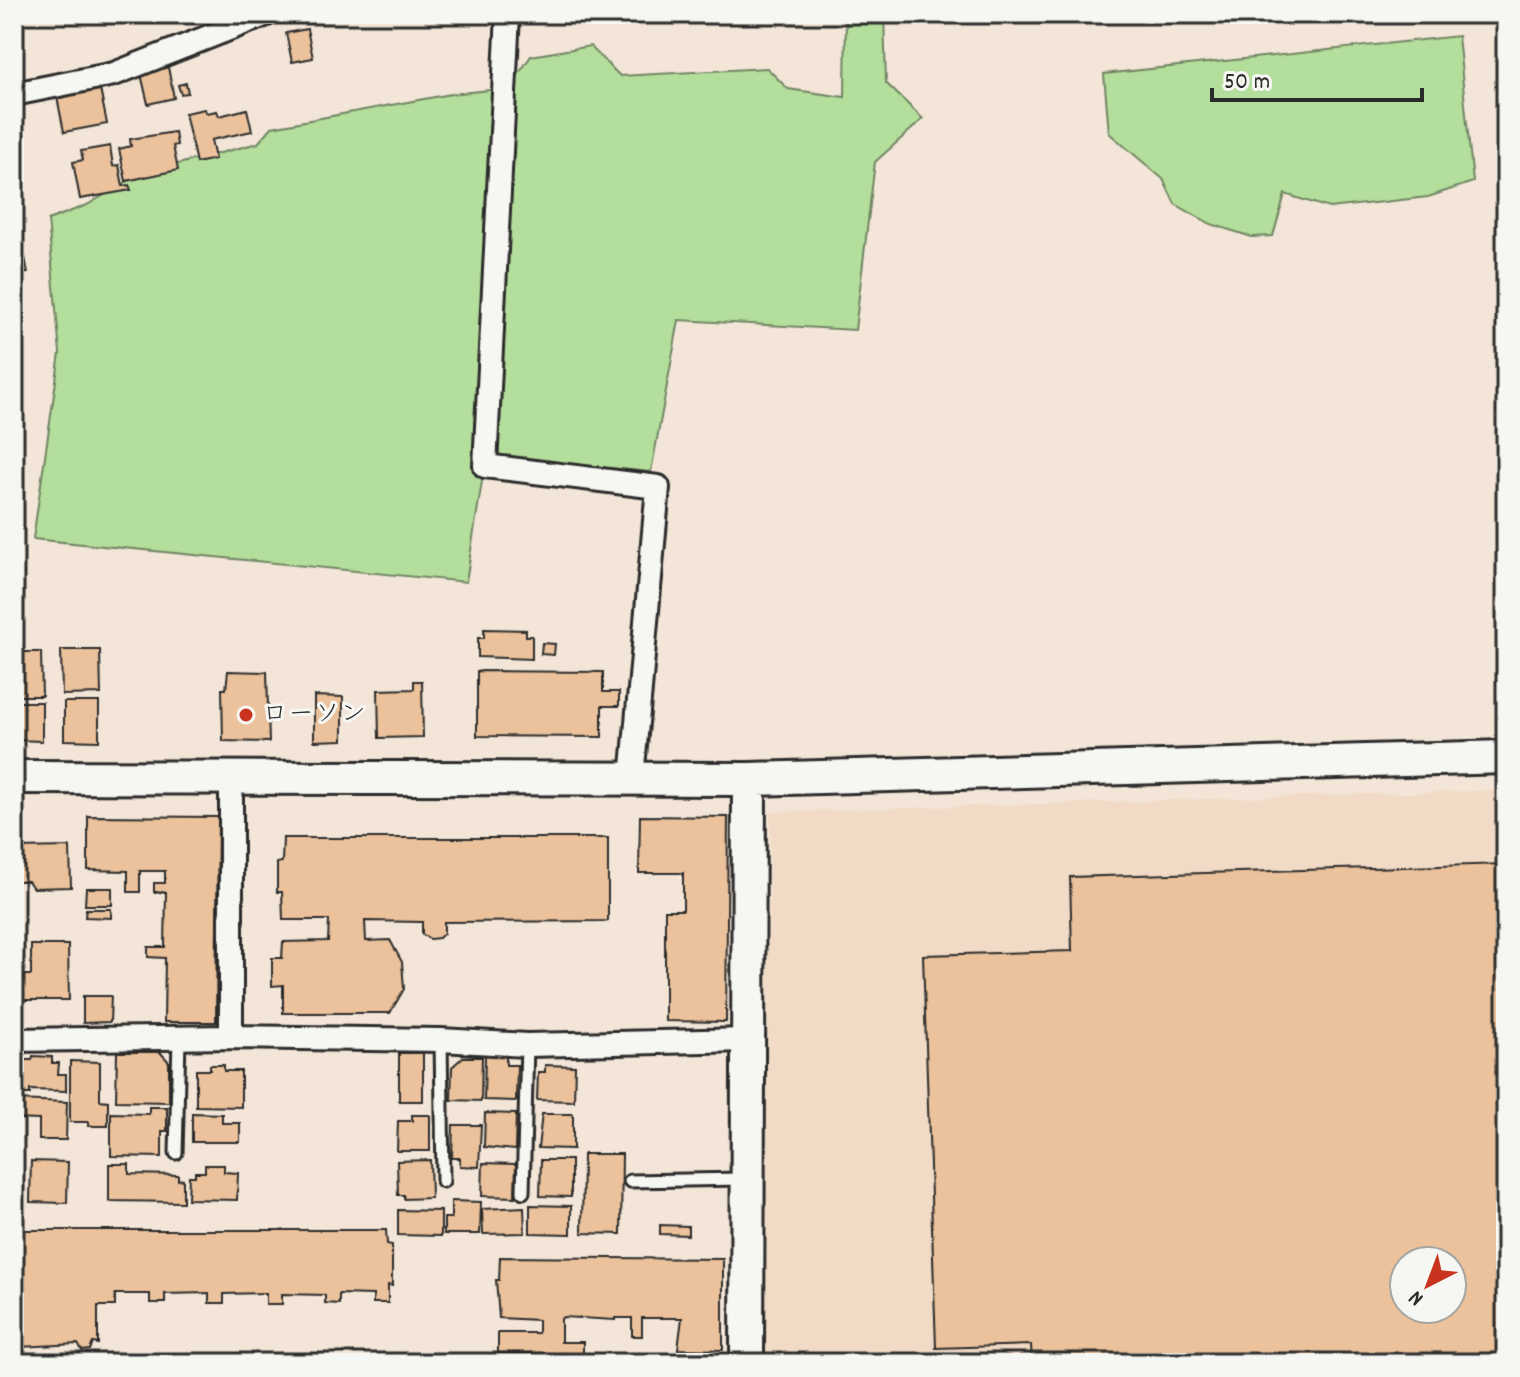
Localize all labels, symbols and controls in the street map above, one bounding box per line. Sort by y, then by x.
scale bar [1212,52,1422,102]
text: 50 m [1224,66,1270,100]
place label: ローソン [262,697,366,734]
marker: ローソン [237,706,255,724]
north arrow [1388,1245,1468,1325]
text: N [1402,1282,1431,1312]

